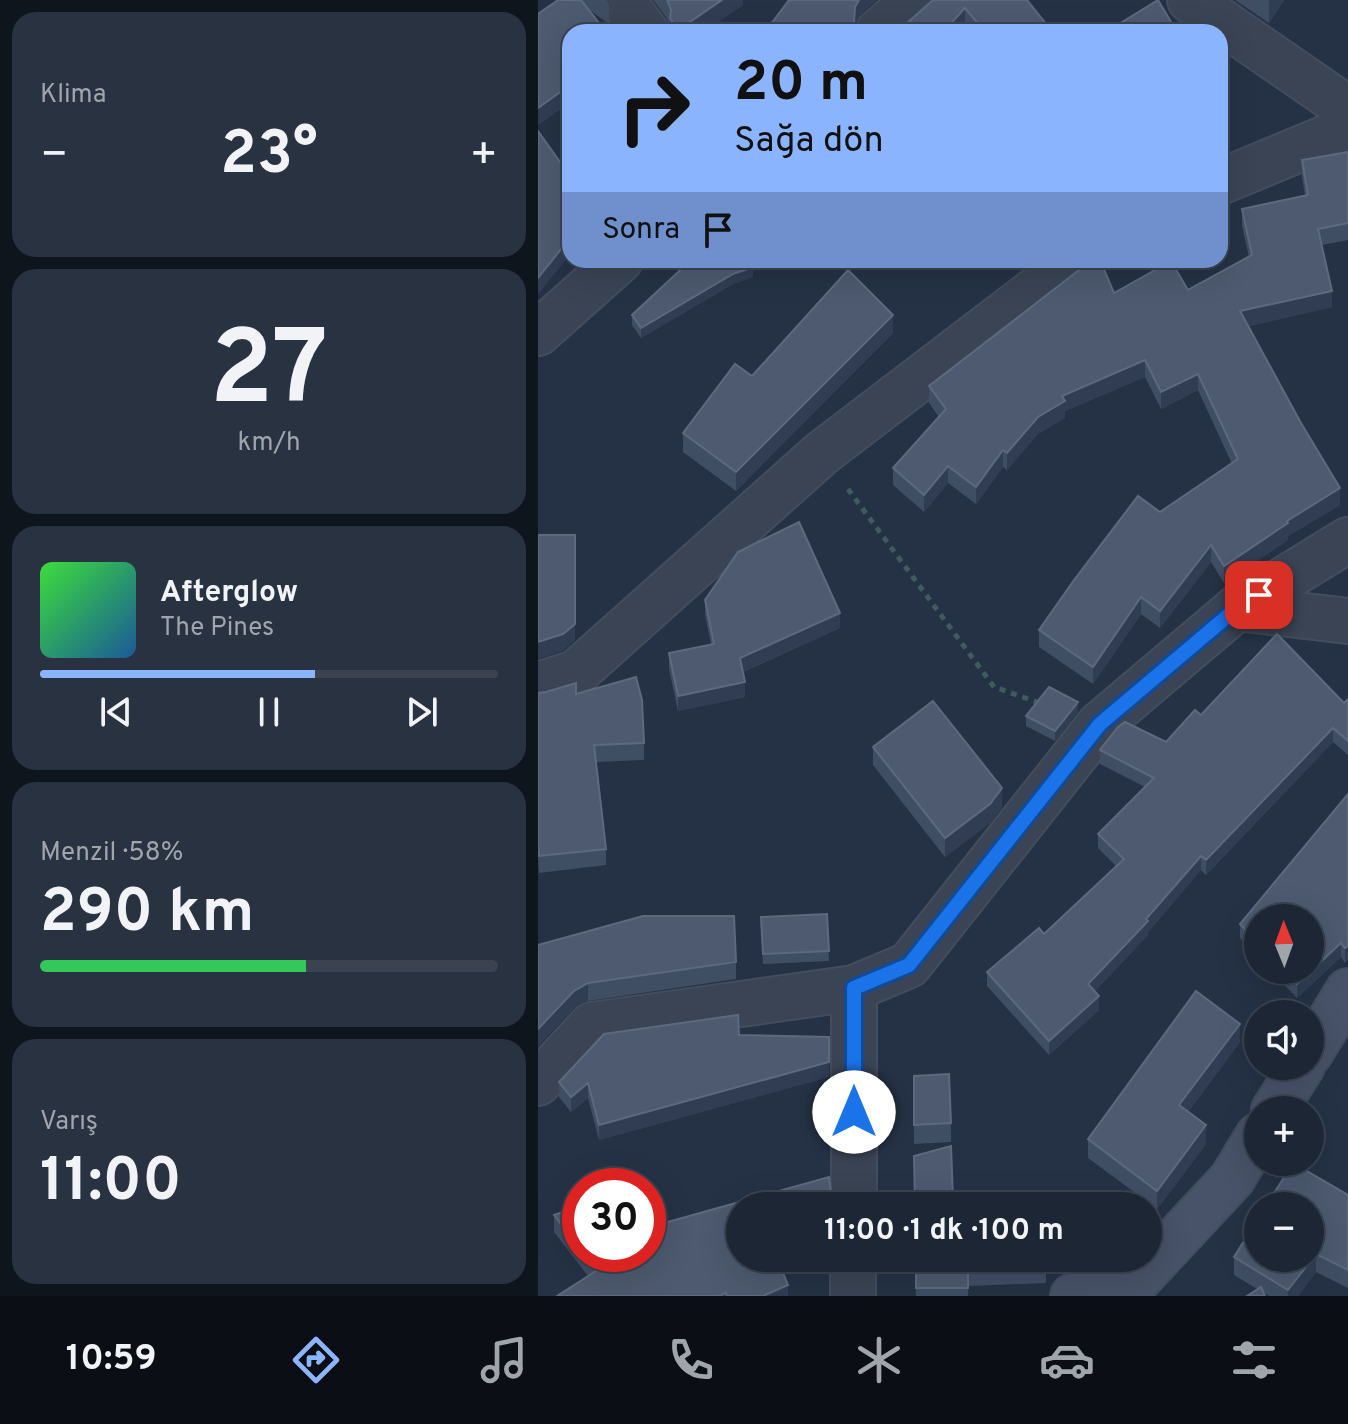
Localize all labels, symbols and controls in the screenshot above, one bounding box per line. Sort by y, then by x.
text: 20 m [734,50,868,120]
icon: right [602,56,706,160]
text: Klima [40,79,106,112]
text: 23° [220,119,318,195]
text: Sağa dön [734,119,884,165]
text: − [40,129,68,185]
text: + [470,129,498,185]
icon: arrive [696,208,740,252]
text: Sonra [602,212,680,249]
text: 27 [210,309,328,441]
text: km/h [237,427,301,460]
pin [1225,561,1293,629]
icon: arrive [1237,573,1281,617]
text: Afterglow [160,575,298,612]
text: The Pines [160,612,274,645]
icon: previous [94,690,138,734]
icon: pause [247,690,291,734]
icon: next [400,690,444,734]
text: Menzil · 58% [40,837,183,870]
text: 290 km [40,877,254,953]
north arrow [1244,904,1324,984]
map controls [1244,904,1324,1272]
button: sound [1244,1000,1324,1080]
position arrow [812,1070,896,1154]
button: + [1244,1096,1324,1176]
text: Varış [40,1106,98,1139]
text: 11:00 [40,1146,182,1222]
speed limit sign: 30 [562,1168,666,1272]
button: − [1244,1192,1324,1272]
text: 11:00 · 1 dk · 100 m [824,1213,1064,1250]
icon: directions [288,1332,344,1388]
icon: music [476,1332,532,1388]
icon: phone [663,1332,719,1388]
icon: climate [851,1332,907,1388]
icon: car [1039,1332,1095,1388]
icon: filters [1226,1332,1282,1388]
text: 10:59 [66,1337,157,1383]

